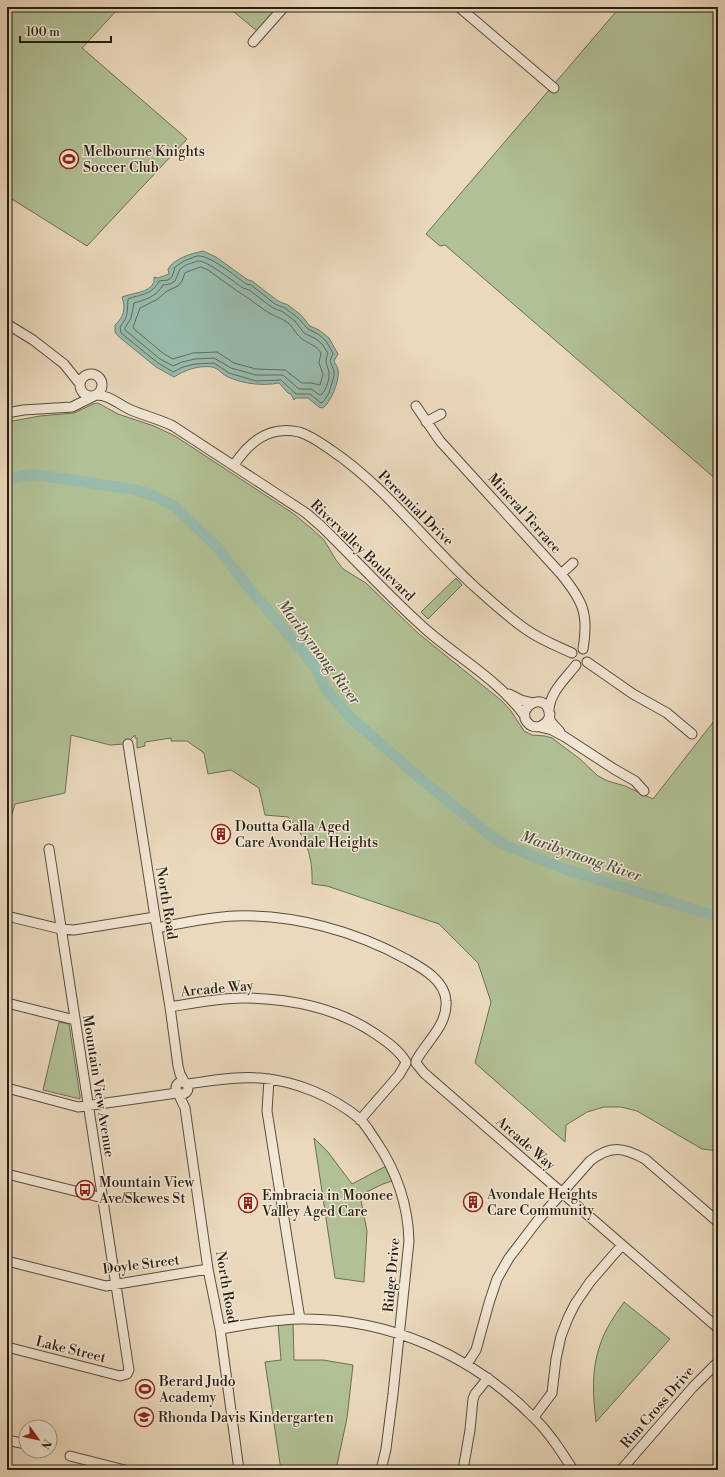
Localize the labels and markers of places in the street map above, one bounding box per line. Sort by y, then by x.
place label: Melbourne Knights Soccer Club [83,143,205,177]
sports icon: Melbourne Knights Soccer Club [58,148,80,170]
place label: Doutta Galla Aged Care Avondale Heights [235,818,378,852]
building icon: Doutta Galla Aged Care Avondale Heights [210,823,232,845]
place label: Mountain View Ave/Skewes St [98,1174,195,1208]
bus stop icon: Mountain View Ave/Skewes St [74,1179,96,1201]
place label: Avondale Heights Care Community [486,1186,598,1220]
place label: Embracia in Moonee Valley Aged Care [261,1187,393,1221]
building icon: Avondale Heights Care Community [462,1191,484,1213]
building icon: Embracia in Moonee Valley Aged Care [237,1192,259,1214]
place label: Berard Judo Academy [158,1373,236,1407]
sports icon: Berard Judo Academy [134,1378,156,1400]
school or university icon: Rhonda Davis Kindergarten [133,1406,155,1428]
place label: Rhonda Davis Kindergarten [158,1409,334,1427]

